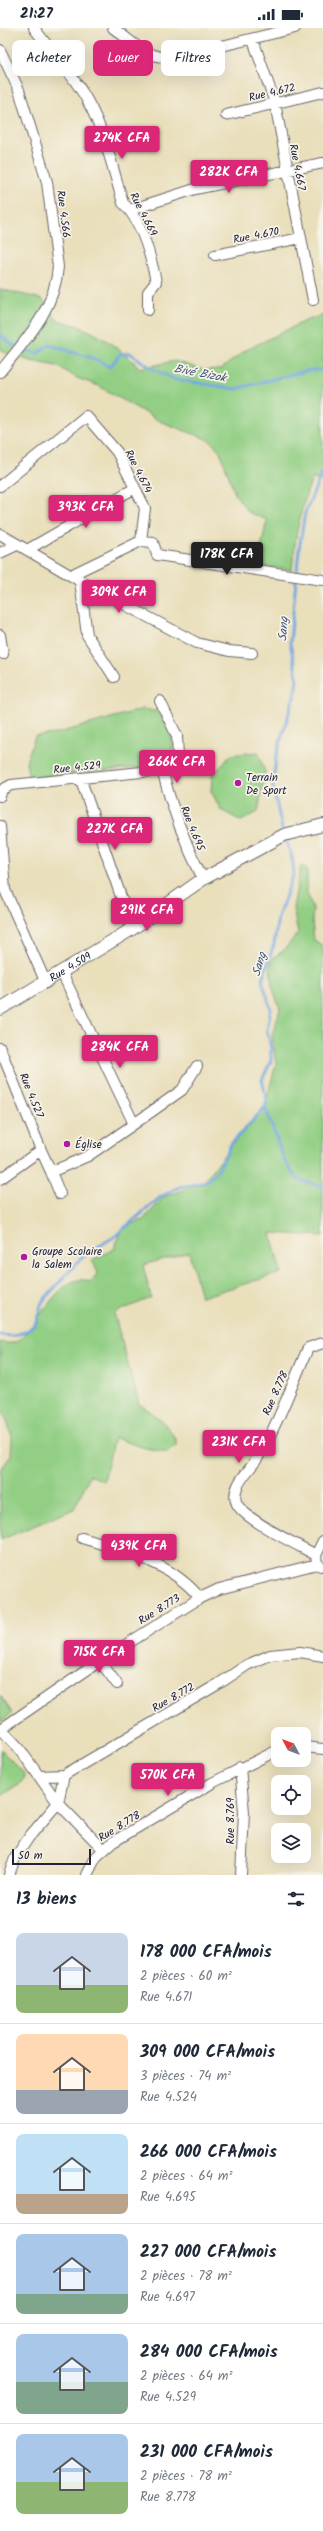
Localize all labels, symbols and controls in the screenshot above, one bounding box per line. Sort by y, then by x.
text: 21:27 [20,2,53,26]
chip: Acheter [12,40,85,76]
chip: Louer [93,40,153,76]
chip: Filtres [161,40,225,76]
street label: Rue 4.672 [247,79,297,107]
pin: 274K CFA [81,126,163,160]
text: 274K CFA [94,128,150,149]
street label: Rue 4.667 [284,142,311,193]
pin: 282K CFA [188,160,270,194]
text: 282K CFA [200,162,258,183]
street label: Rue 4.566 [51,189,75,239]
street label: Rue 4.669 [124,189,162,240]
street label: Rue 4.670 [232,223,281,249]
water label: Bivé Bizok [172,359,230,388]
street label: Rue 4.674 [119,446,157,496]
pin: 393K CFA [45,495,127,529]
text: 393K CFA [58,497,114,518]
pin: 178K CFA [186,542,268,576]
text: 178K CFA [200,544,254,565]
pin: 309K CFA [78,580,160,614]
text: 309K CFA [91,582,147,603]
water label: Sang [273,615,294,642]
pin: 266K CFA [136,750,218,784]
text: 266K CFA [148,752,206,773]
street label: Rue 4.529 [53,757,102,779]
place label: Terrain De Sport [246,769,287,800]
marker: Terrain De Sport [233,778,243,788]
street label: Rue 4.695 [175,803,210,855]
pin: 227K CFA [74,817,156,851]
text: 227K CFA [86,819,144,840]
pin: 291K CFA [106,898,188,932]
text: 291K CFA [120,900,174,921]
street label: Rue 4.509 [46,947,96,987]
water label: Sang [247,949,272,978]
pin: 284K CFA [79,1035,161,1069]
text: 284K CFA [91,1037,149,1058]
street label: Rue 4.527 [14,1070,49,1121]
place label: Église [75,1136,102,1154]
marker: Église [62,1139,72,1149]
place label: Groupe Scolaire la Salem [32,1243,102,1274]
marker: Groupe Scolaire la Salem [19,1252,29,1262]
street label: Rue 8.778 [258,1368,294,1419]
pin: 231K CFA [198,1430,280,1464]
text: 231K CFA [212,1432,266,1453]
pin: 439K CFA [98,1534,180,1568]
text: 439K CFA [111,1536,167,1557]
street label: Rue 8.773 [135,1590,184,1630]
pin: 715K CFA [58,1640,140,1674]
text: 715K CFA [73,1642,125,1663]
street label: Rue 8.772 [149,1678,198,1717]
north arrow [271,1727,311,1767]
map controls [271,1727,311,1863]
pin: 570K CFA [127,1763,209,1797]
text: 570K CFA [140,1765,196,1786]
button: locate [271,1775,311,1815]
street label: Rue 8.769 [222,1797,240,1844]
street label: Rue 8.778 [95,1807,145,1847]
button: layers [271,1823,311,1863]
scale bar [12,1847,91,1866]
text: 50 m [18,1847,43,1865]
text: 13 biens [16,1886,77,1913]
icon: filters [285,1888,307,1910]
text: 178 000 CFA/mois [140,1939,272,1966]
icon: home [48,1949,96,1997]
text: 2 pièces · 60 m² [140,1966,232,1987]
text: Rue 4.671 [140,1987,192,2008]
text: 309 000 CFA/mois [140,2039,275,2066]
icon: home [48,2050,96,2098]
text: 3 pièces · 74 m² [140,2066,231,2087]
text: Rue 4.524 [140,2087,197,2108]
text: 266 000 CFA/mois [140,2139,277,2166]
icon: home [48,2150,96,2198]
text: 2 pièces · 64 m² [140,2166,232,2187]
text: Rue 4.695 [140,2187,196,2208]
text: 227 000 CFA/mois [140,2239,276,2266]
icon: home [48,2250,96,2298]
text: 2 pièces · 78 m² [140,2266,232,2287]
text: Rue 4.697 [140,2287,195,2308]
text: 284 000 CFA/mois [140,2339,278,2366]
icon: home [48,2350,96,2398]
text: 2 pièces · 64 m² [140,2366,232,2387]
text: Rue 4.529 [140,2387,196,2408]
text: 231 000 CFA/mois [140,2439,273,2466]
icon: home [48,2450,96,2498]
text: 2 pièces · 78 m² [140,2466,232,2487]
text: Rue 8.778 [140,2487,196,2508]

